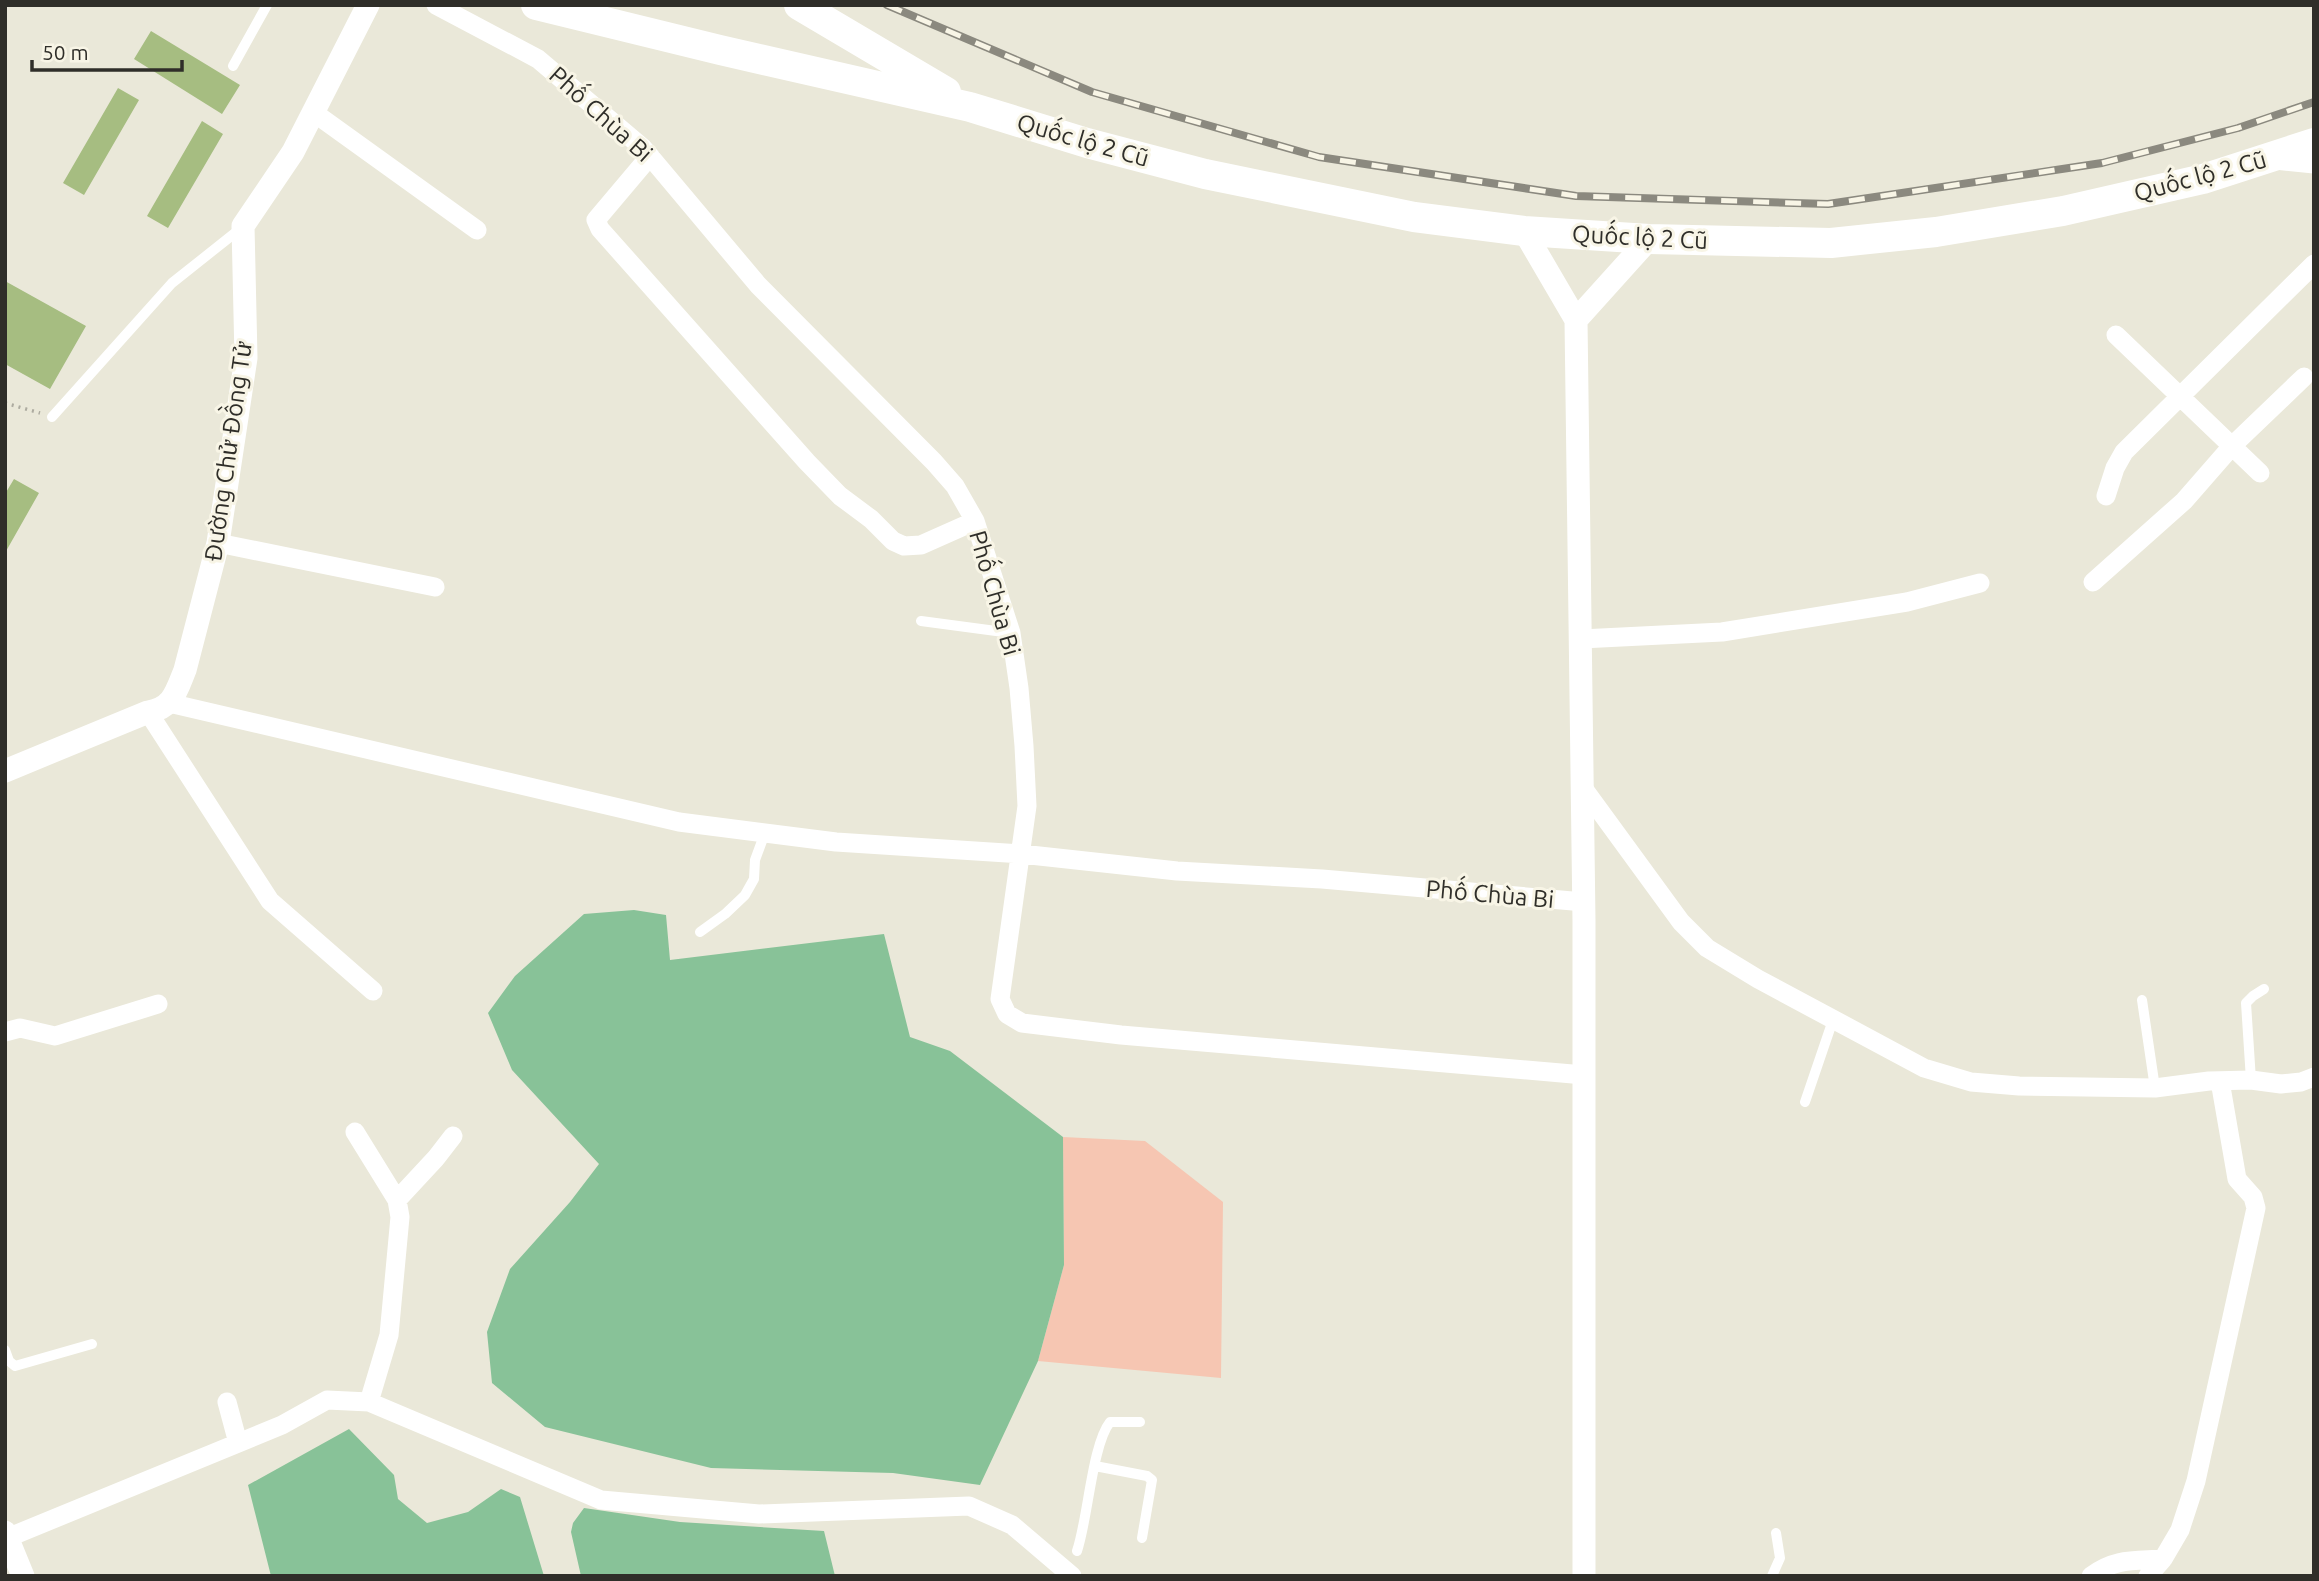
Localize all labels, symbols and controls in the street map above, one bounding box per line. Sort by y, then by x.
scale bar [32,28,182,72]
text: 50 m [42,40,89,64]
street label: Phố Chùa Bi [544,58,660,167]
street label: Quốc lộ 2 Cũ [1014,105,1153,172]
street label: Quốc lộ 2 Cũ [2130,142,2269,207]
street label: Quốc lộ 2 Cũ [1571,216,1709,254]
street label: Đường Chử Đồng Tử [195,339,257,563]
street label: Phố Chùa Bi [964,526,1029,659]
street label: Phố Chùa Bi [1425,871,1556,913]

